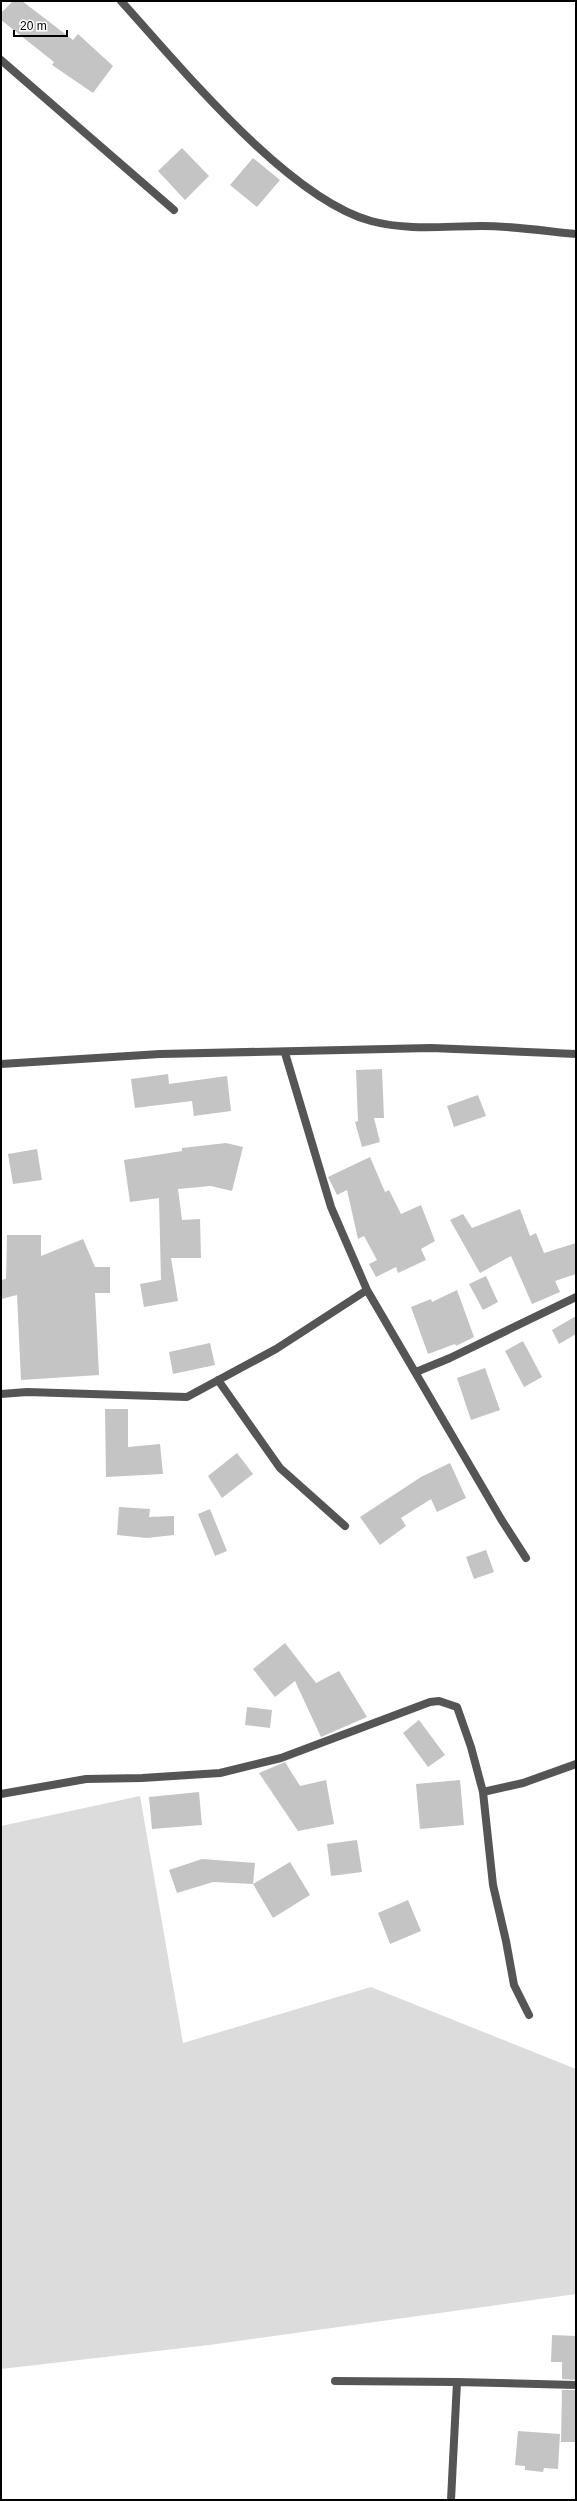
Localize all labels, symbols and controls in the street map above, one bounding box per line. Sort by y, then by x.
scale bar [14,12,67,38]
text: 20 m [20,19,47,33]

